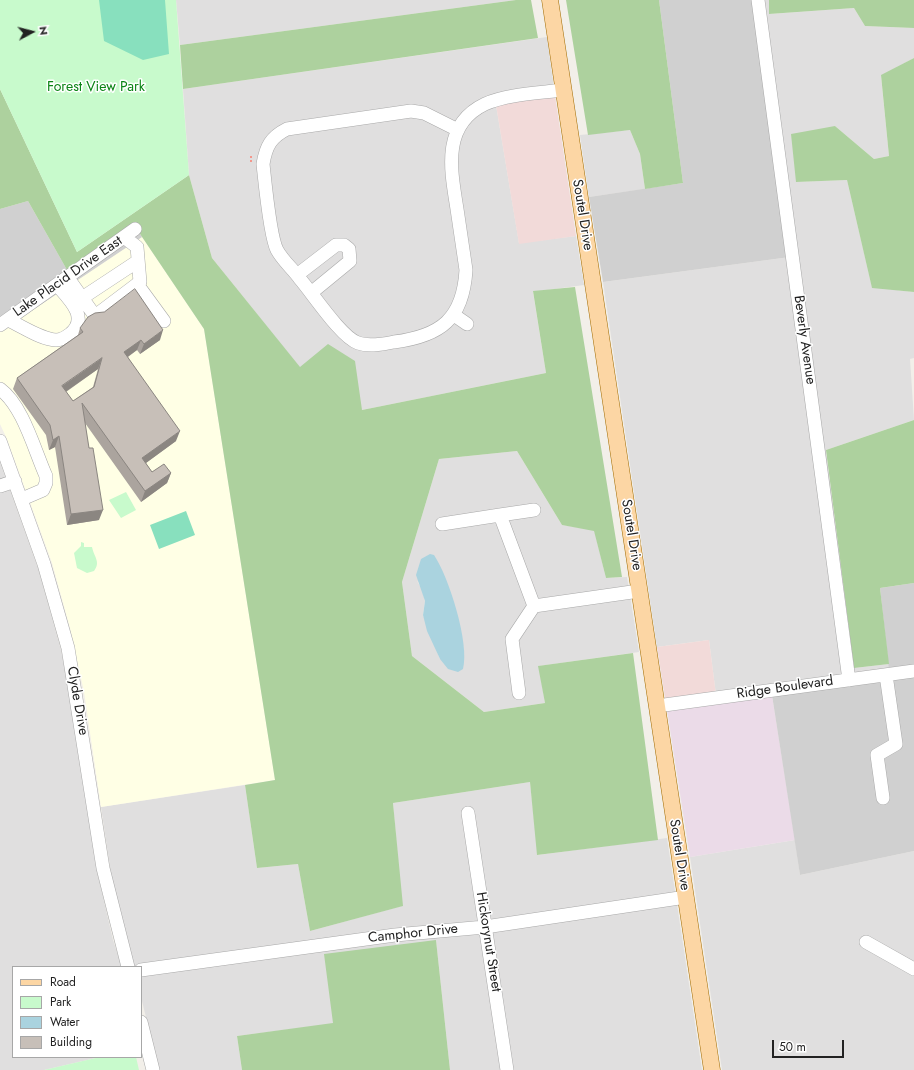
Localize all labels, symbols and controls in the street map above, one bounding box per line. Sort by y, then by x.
north arrow [12,12,52,52]
text: N [35,25,52,36]
park label: Forest View Park [47,80,145,96]
street label: Soutel Drive [568,178,596,252]
street label: Lake Placid Drive East [10,233,126,321]
street label: Beverly Avenue [789,294,819,386]
street label: Soutel Drive [617,498,645,572]
street label: Clyde Drive [63,665,91,737]
street label: Ridge Boulevard [736,673,834,703]
street label: Soutel Drive [665,818,693,892]
street label: Hickorynut Street [472,891,504,993]
street label: Camphor Drive [367,921,459,947]
legend [12,966,142,1058]
text: Road [50,973,76,991]
text: Park [50,993,71,1011]
text: Water [50,1013,80,1031]
scale bar [774,1032,846,1058]
text: Building [50,1033,92,1051]
text: 50 m [779,1038,806,1056]

